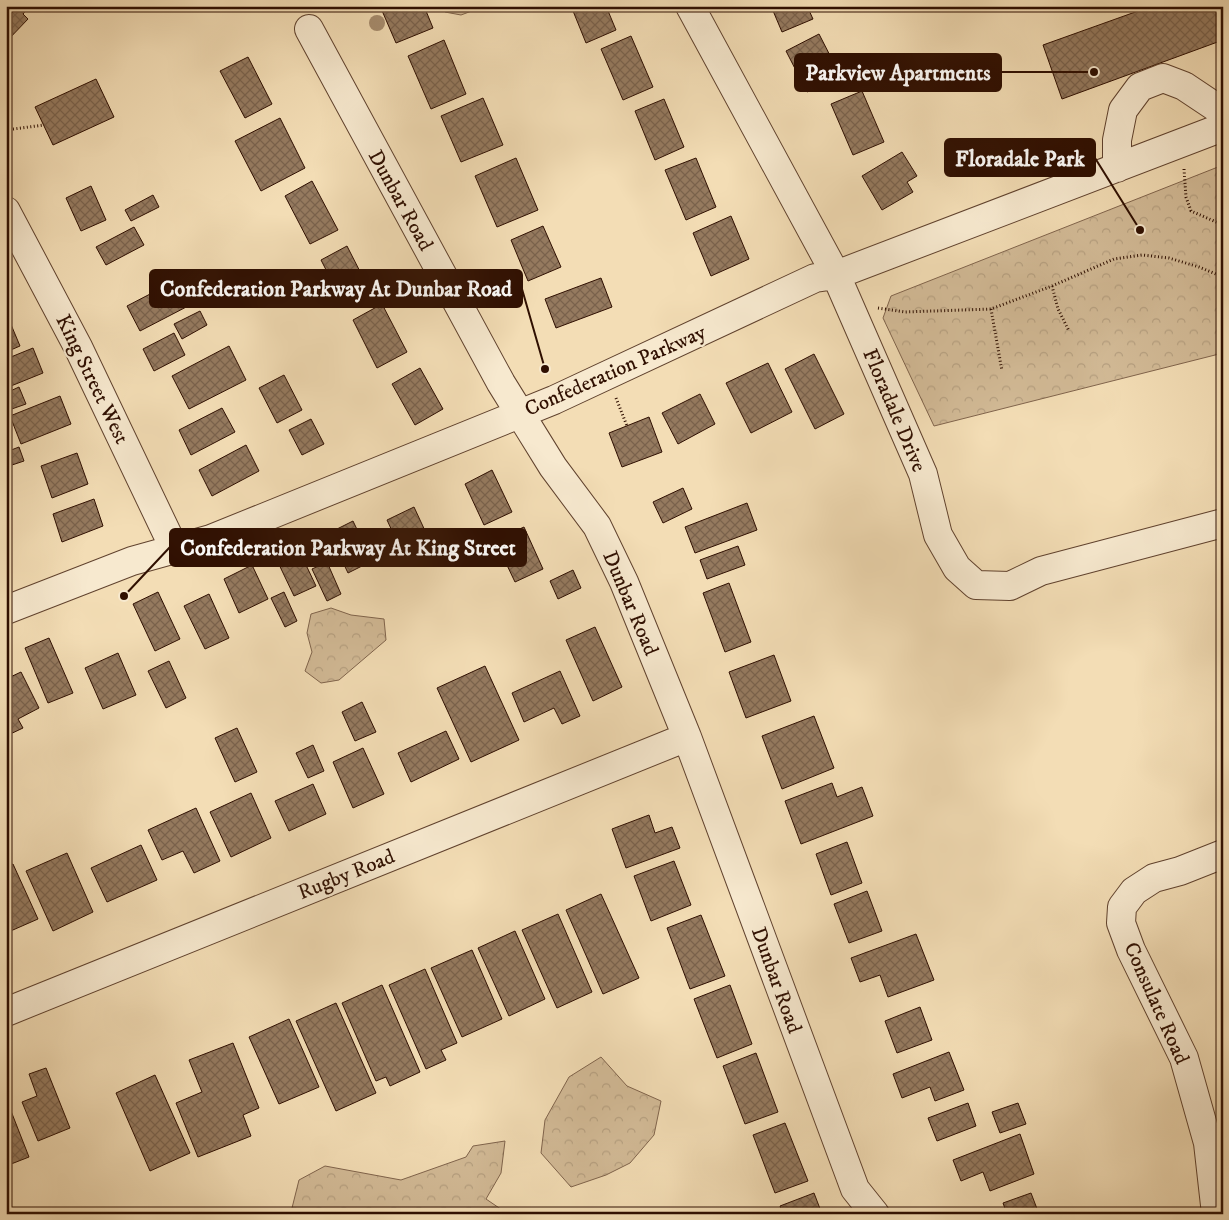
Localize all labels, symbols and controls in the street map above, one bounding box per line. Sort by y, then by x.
callout: Parkview Apartments [795,54,1001,91]
text: Parkview Apartments [805,60,991,87]
callout: Floradale Park [945,139,1095,176]
street label: Dunbar Road [362,145,439,256]
text: Floradale Park [955,146,1086,173]
callout: Confederation Parkway At Dunbar Road [150,270,522,307]
text: Confederation Parkway At Dunbar Road [160,276,513,303]
street label: King Street West [50,311,135,449]
street label: Confederation Parkway [521,319,711,423]
street label: Floradale Drive [856,345,932,476]
callout: Confederation Parkway At King Street [170,529,526,566]
text: Confederation Parkway At King Street [180,535,516,562]
street label: Dunbar Road [596,547,664,660]
street label: Rugby Road [294,844,399,906]
street label: Dunbar Road [745,924,807,1038]
street label: Consulate Road [1118,938,1195,1069]

